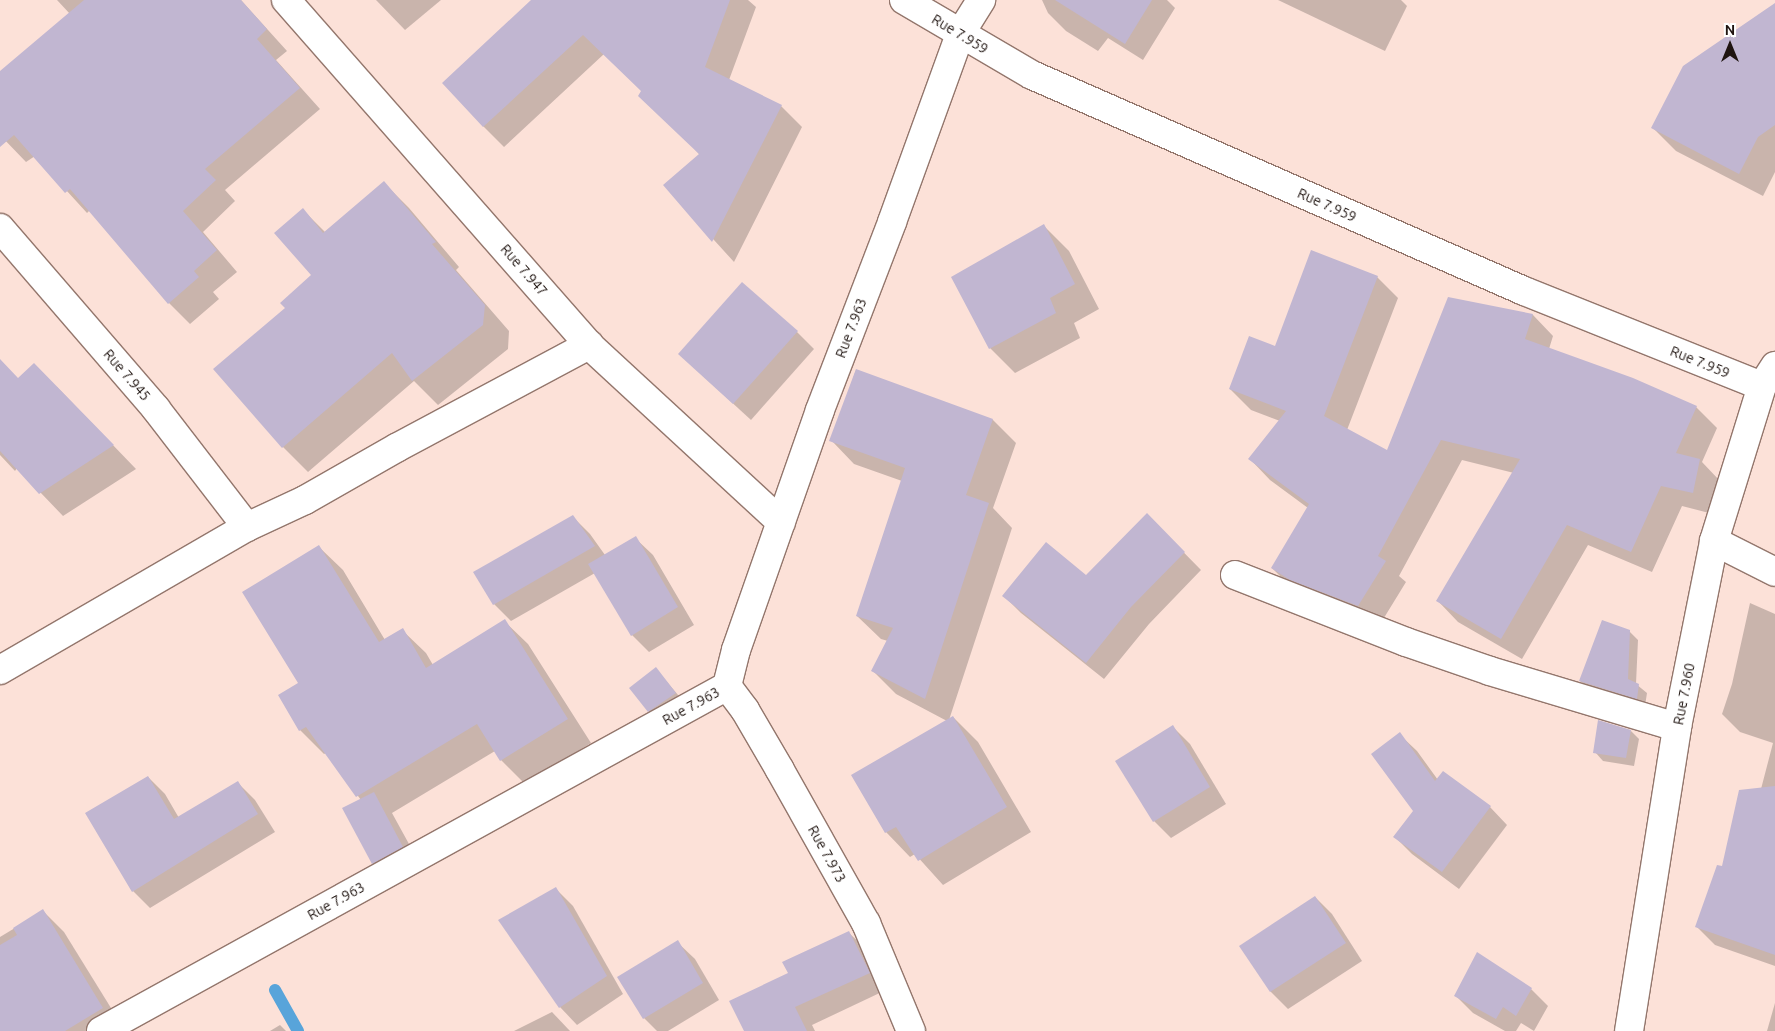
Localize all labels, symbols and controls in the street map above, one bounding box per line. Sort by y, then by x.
street label: Rue 7.959 [929,11,991,57]
north arrow [1705,20,1755,70]
text: N [1725,22,1735,38]
street label: Rue 7.959 [1295,185,1359,225]
street label: Rue 7.947 [497,241,551,299]
street label: Rue 7.963 [832,296,870,360]
street label: Rue 7.959 [1668,342,1732,382]
street label: Rue 7.945 [100,346,154,404]
street label: Rue 7.960 [1670,662,1698,726]
street label: Rue 7.963 [660,683,722,729]
street label: Rue 7.973 [804,823,850,885]
street label: Rue 7.963 [305,878,367,924]

